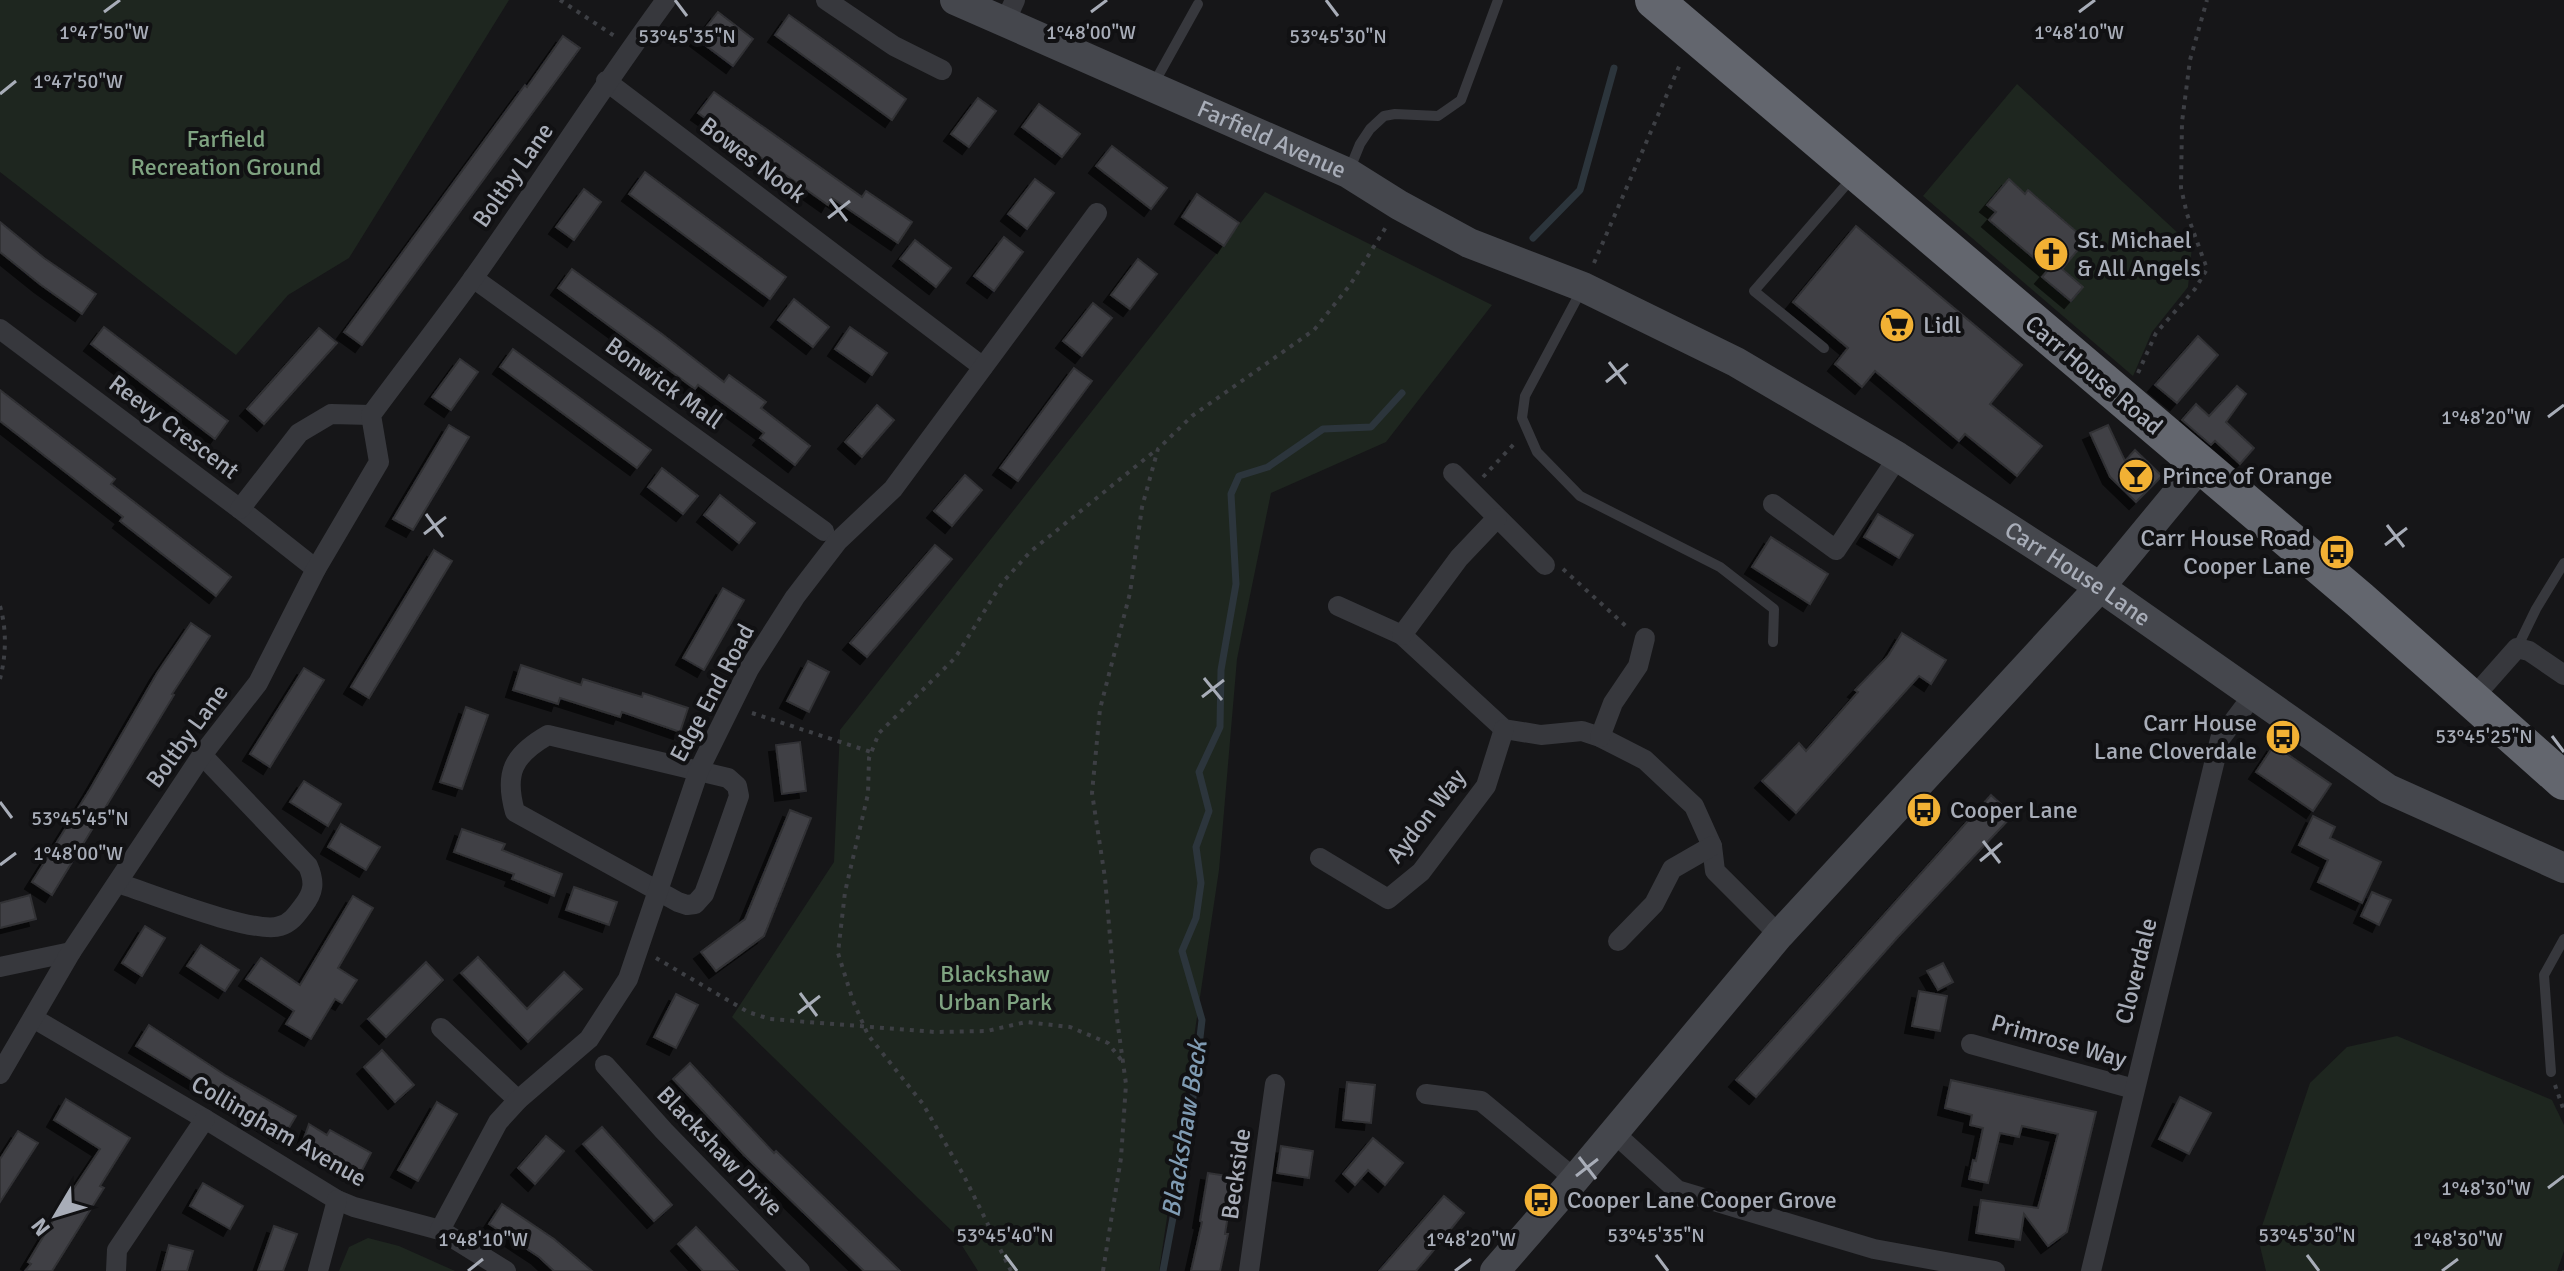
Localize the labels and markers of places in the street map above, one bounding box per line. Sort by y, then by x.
place label: St. Michael & All Angels [2077,225,2201,283]
church icon: St. Michael & All Angels [2032,235,2070,273]
supermarket icon: Lidl [1878,306,1916,344]
place label: Lidl [1923,310,1961,340]
bar icon: Prince of Orange [2117,457,2155,495]
place label: Prince of Orange [2162,461,2333,491]
place label: Carr House Road Cooper Lane [2141,523,2311,581]
bus stop icon: Carr House Road Cooper Lane [2318,533,2356,571]
place label: Carr House Lane Cloverdale [2094,708,2257,766]
bus stop icon: Carr House Lane Cloverdale [2264,718,2302,756]
bus stop icon: Cooper Lane [1905,791,1943,829]
place label: Cooper Lane [1950,795,2078,825]
bus stop icon: Cooper Lane Cooper Grove [1522,1181,1560,1219]
place label: Cooper Lane Cooper Grove [1567,1185,1837,1215]

